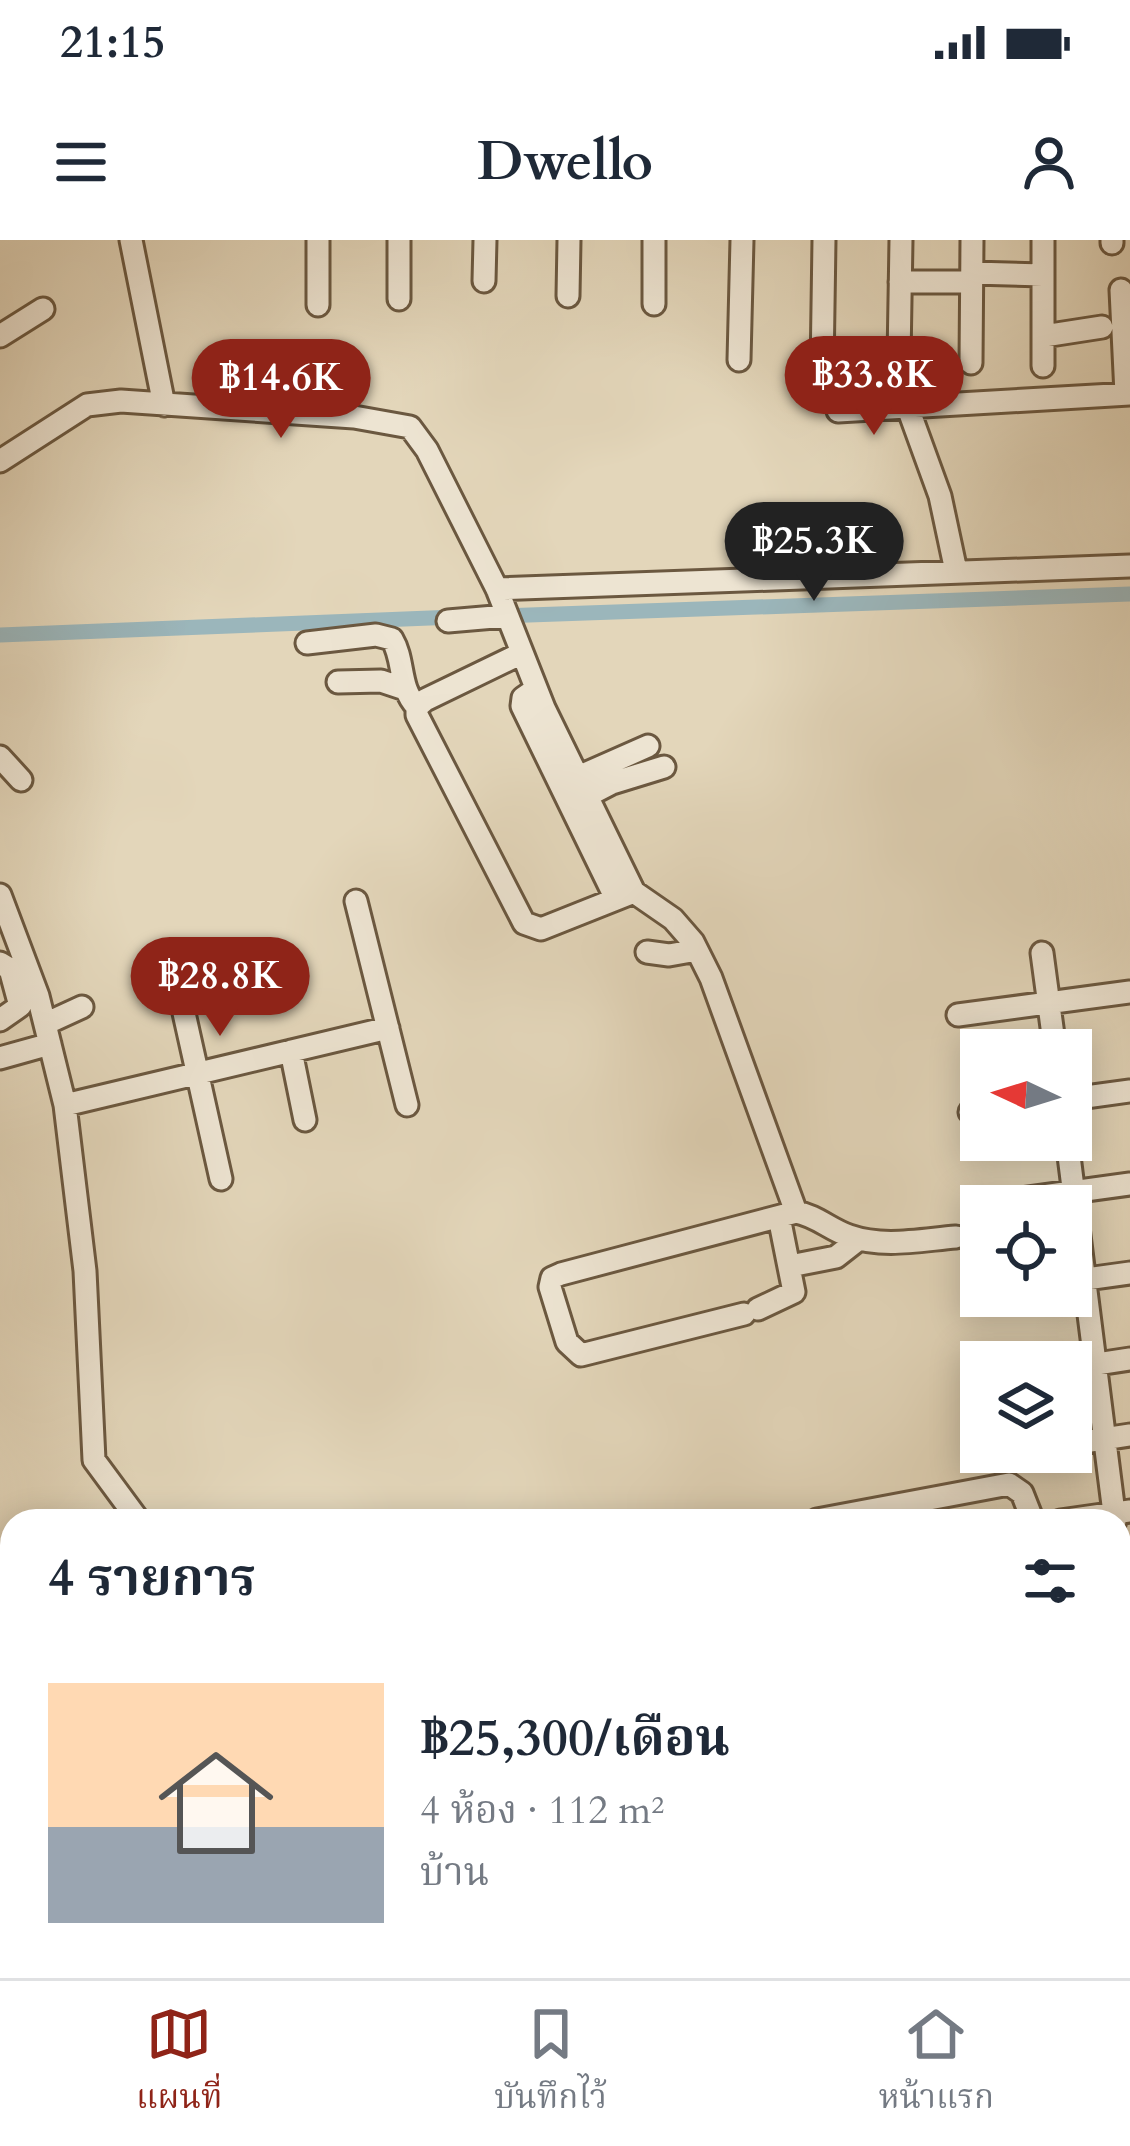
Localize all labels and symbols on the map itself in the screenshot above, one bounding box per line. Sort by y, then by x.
pin: ฿33.8K [776,336,972,438]
pin: ฿14.6K [183,339,379,441]
pin: ฿25.3K [716,502,912,604]
pin: ฿28.8K [122,937,318,1039]
north arrow [960,1029,1092,1161]

